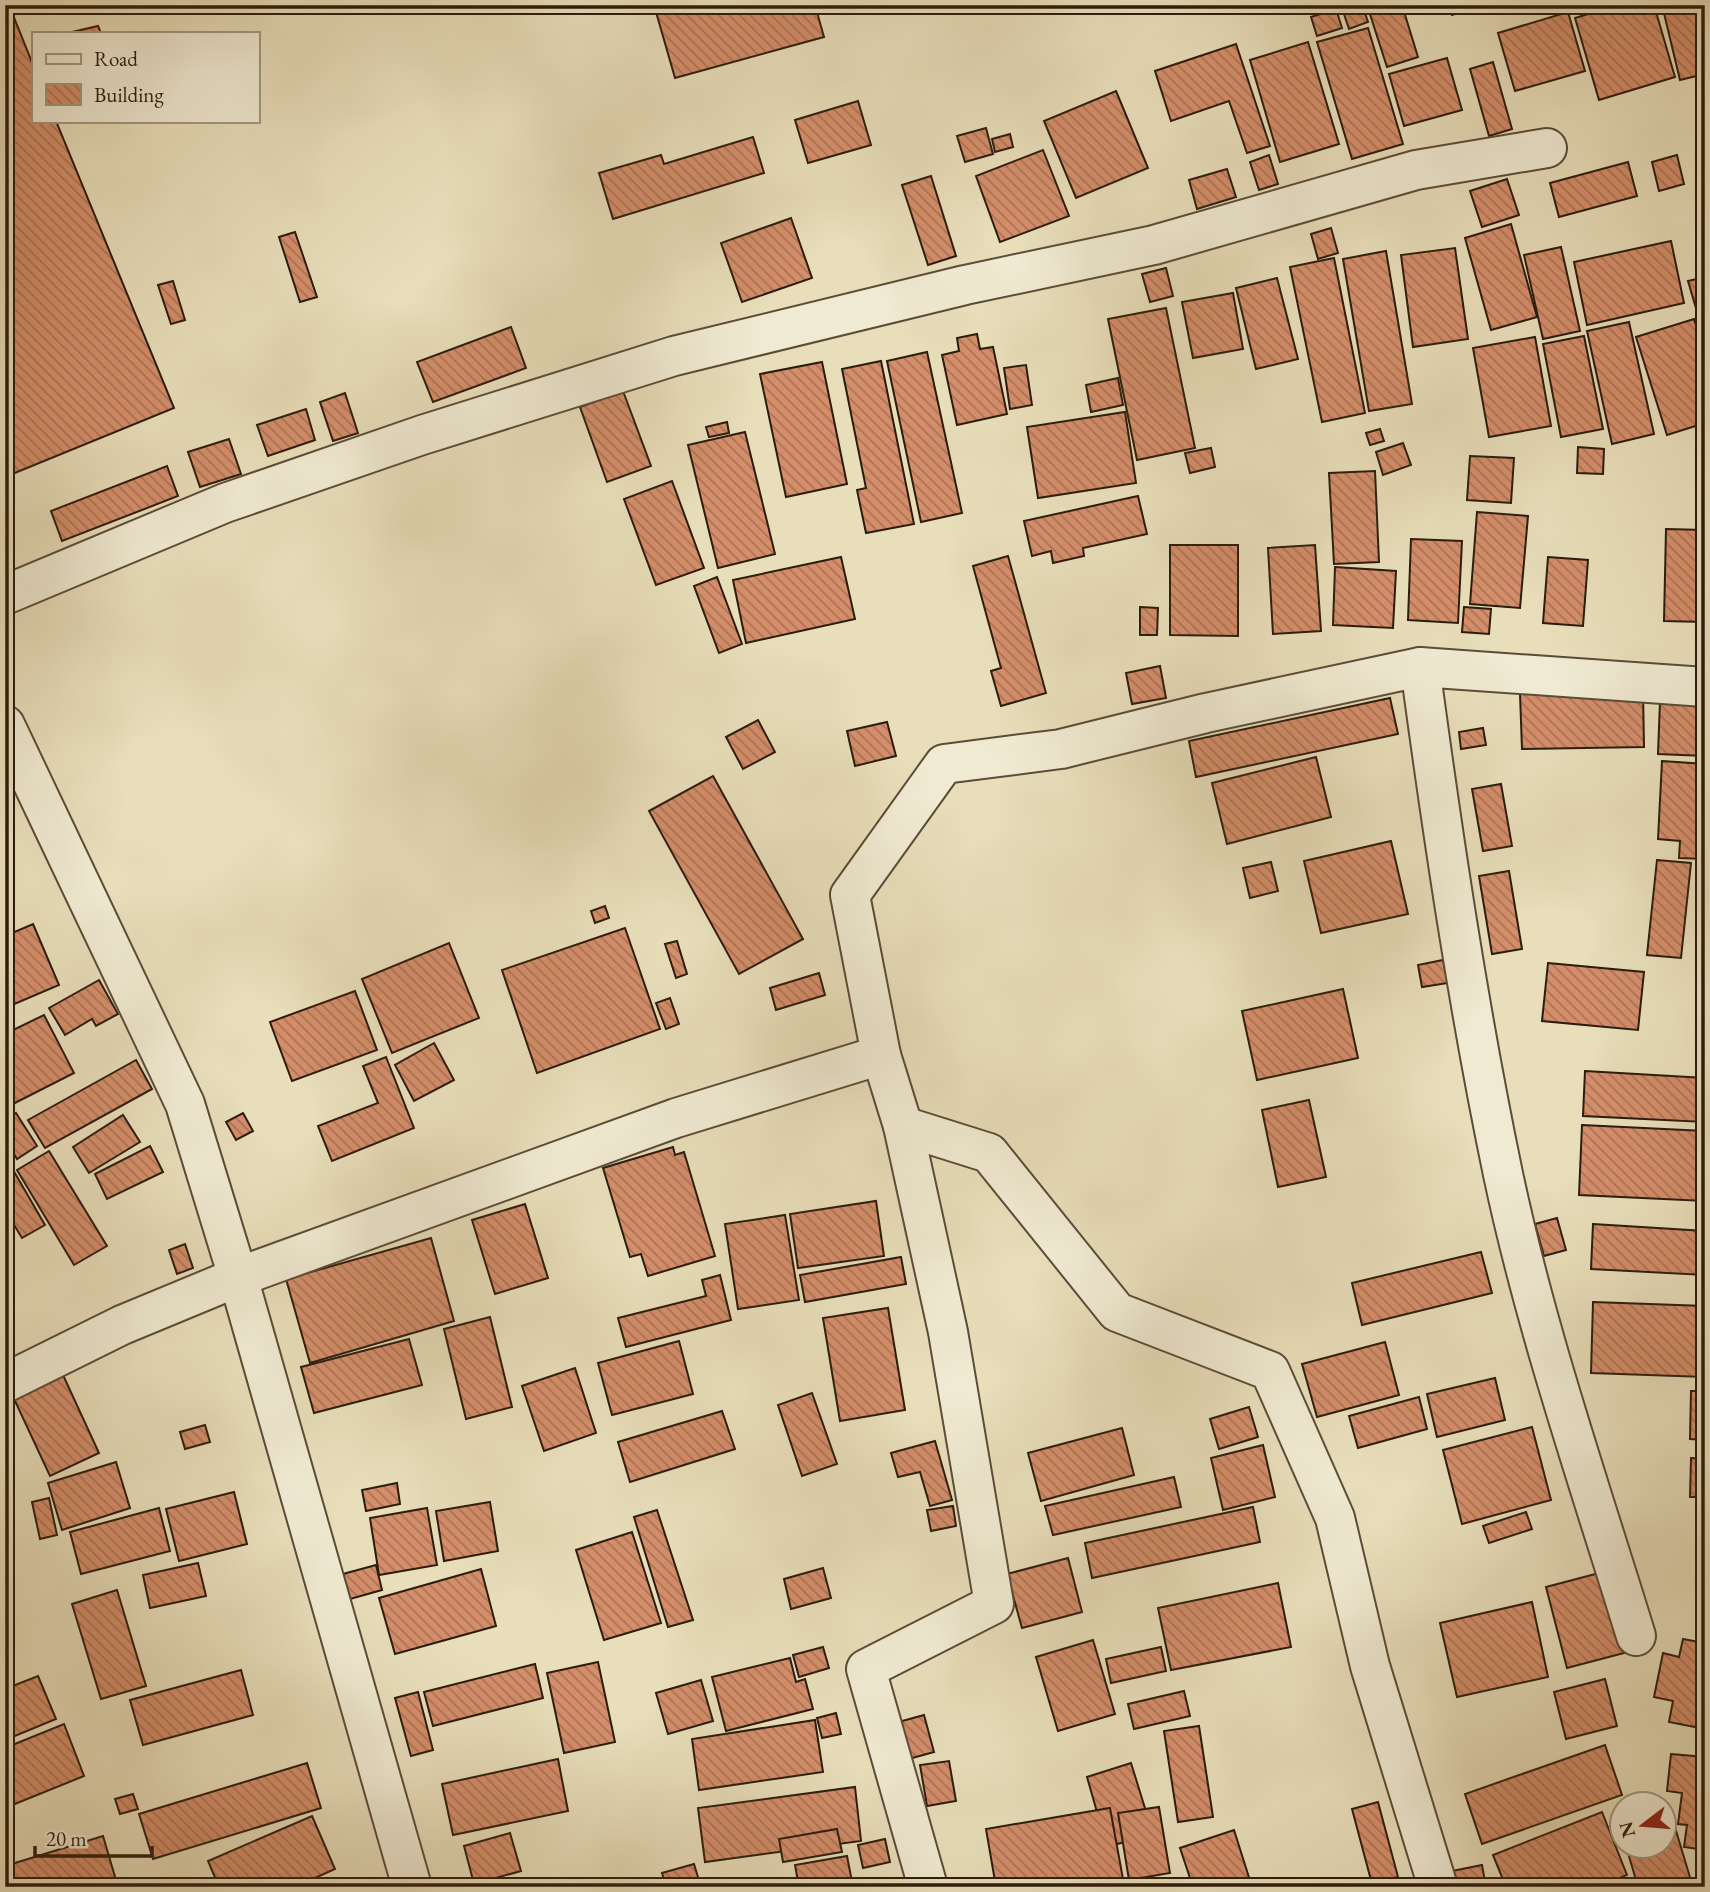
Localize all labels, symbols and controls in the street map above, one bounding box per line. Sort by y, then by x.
legend [32,32,259,122]
text: Road [94,45,138,72]
text: Building [94,81,164,108]
north arrow [1608,1790,1678,1860]
scale bar [35,1815,152,1859]
text: N [1613,1818,1641,1840]
text: 20 m [46,1825,87,1852]

